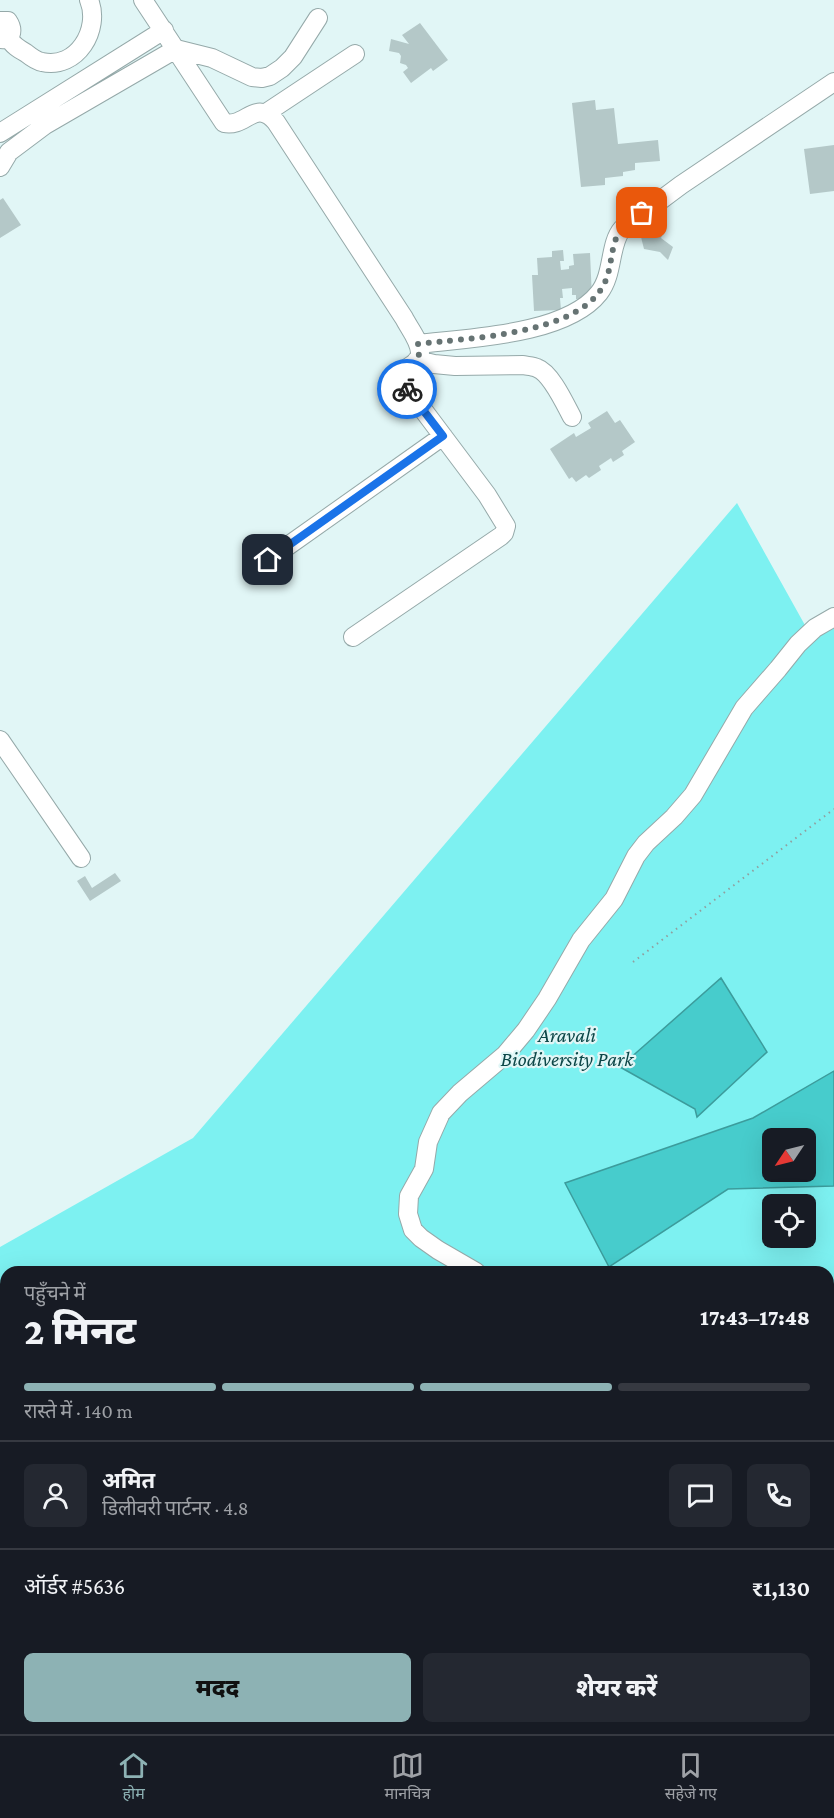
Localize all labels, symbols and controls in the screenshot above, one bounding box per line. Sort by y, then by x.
pin [616,187,667,238]
icon: bag [625,196,658,229]
courier [377,359,437,419]
icon: bike [391,373,424,406]
pin [242,534,293,585]
icon: home [251,543,284,576]
park label: Aravali Biodiversity Park [501,1023,634,1071]
north arrow [762,1128,816,1182]
map controls [762,1128,816,1248]
button: locate [762,1194,816,1248]
text: पहुँचने में [24,1282,86,1304]
text: 17:43–17:48 [700,1305,810,1330]
text: 2 मिनट [24,1309,136,1352]
text: रास्ते में · 140 m [24,1400,133,1422]
button: person [24,1464,87,1527]
button: chat [669,1464,732,1527]
button: phone [747,1464,810,1527]
text: अमित [102,1468,155,1493]
text: डिलीवरी पार्टनर · 4.8 [102,1497,249,1519]
text: ऑर्डर #5636 [24,1574,125,1599]
text: ₹1,130 [752,1576,810,1601]
button: मदद [24,1653,411,1722]
button: शेयर करें [423,1653,810,1722]
tab: होम [117,1749,150,1806]
tab: मानचित्र [385,1749,430,1806]
tab: सहेजे गए [665,1749,717,1806]

